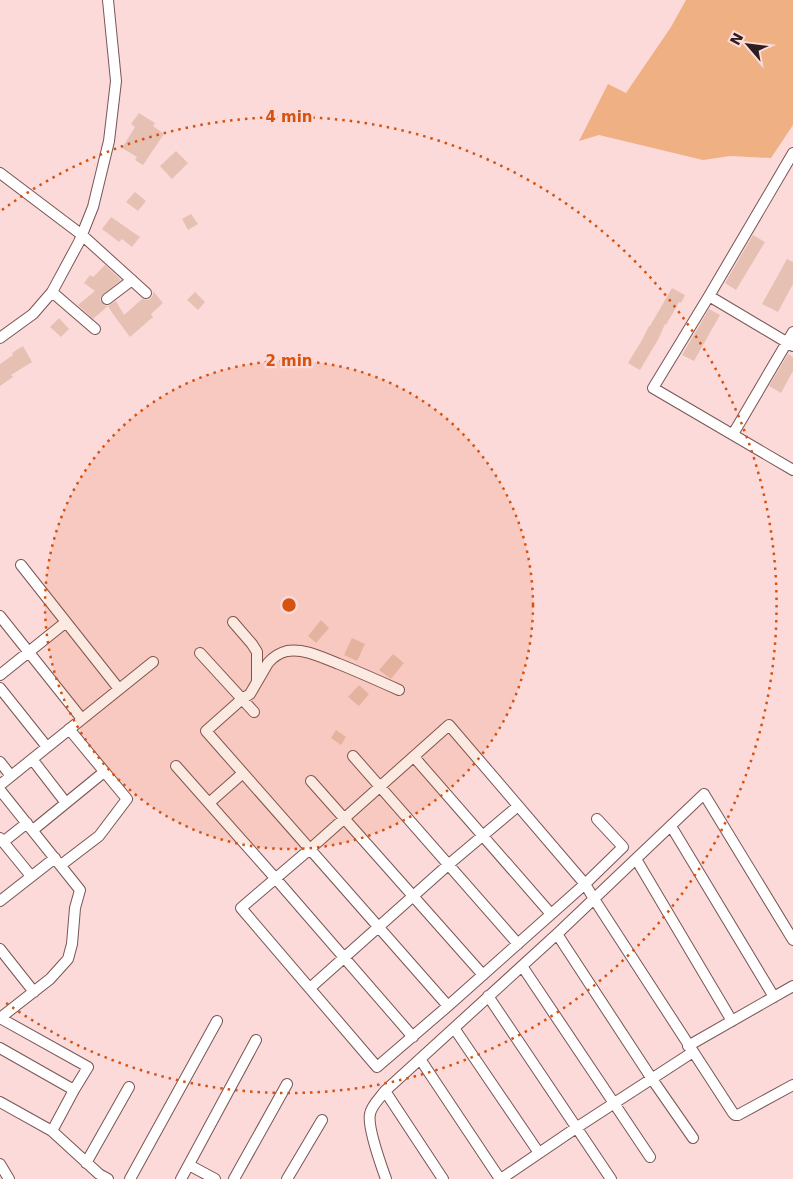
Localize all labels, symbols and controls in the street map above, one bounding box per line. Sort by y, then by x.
north arrow [723,20,773,70]
text: N [727,30,746,48]
text: 4 min [265,108,313,126]
text: 2 min [265,352,313,370]
centre of rings [280,596,298,614]

